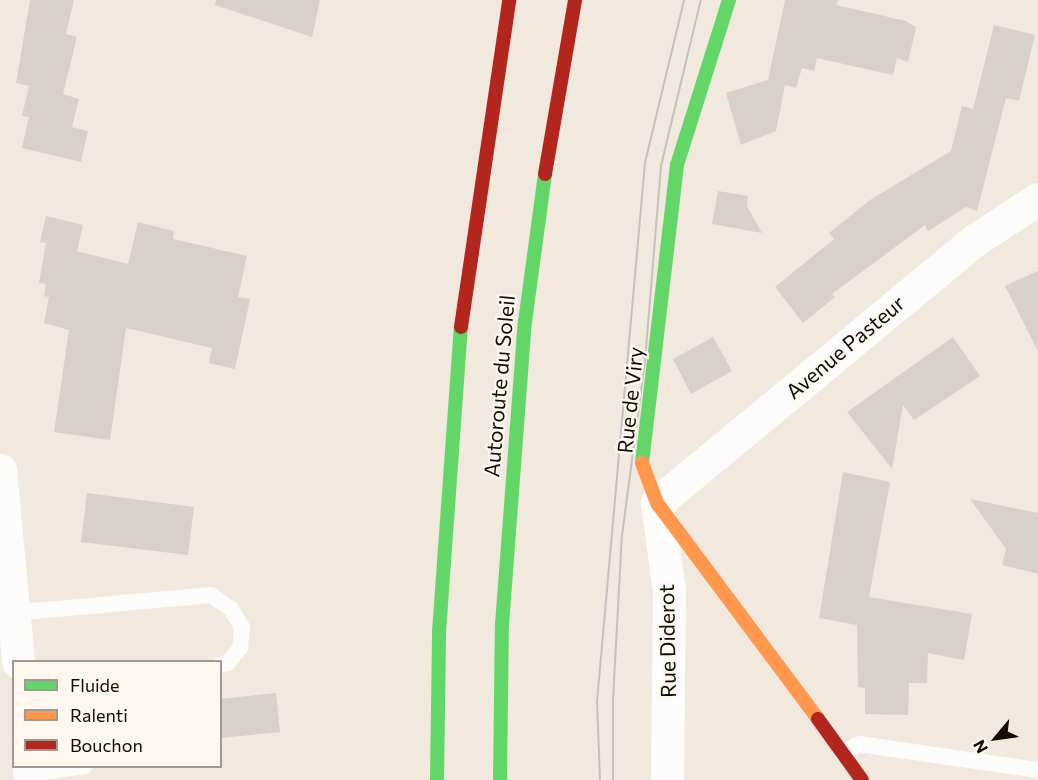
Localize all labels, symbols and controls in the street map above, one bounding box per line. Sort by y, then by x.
street label: Avenue Pasteur [780,290,910,404]
street label: Autoroute du Soleil [478,294,520,478]
street label: Rue de Viry [612,345,648,455]
street label: Rue Diderot [653,584,681,698]
legend [12,660,222,768]
text: Fluide [70,674,119,696]
text: Ralenti [70,704,128,726]
north arrow [966,708,1026,768]
text: Bouchon [70,734,143,756]
text: N [969,737,991,757]

